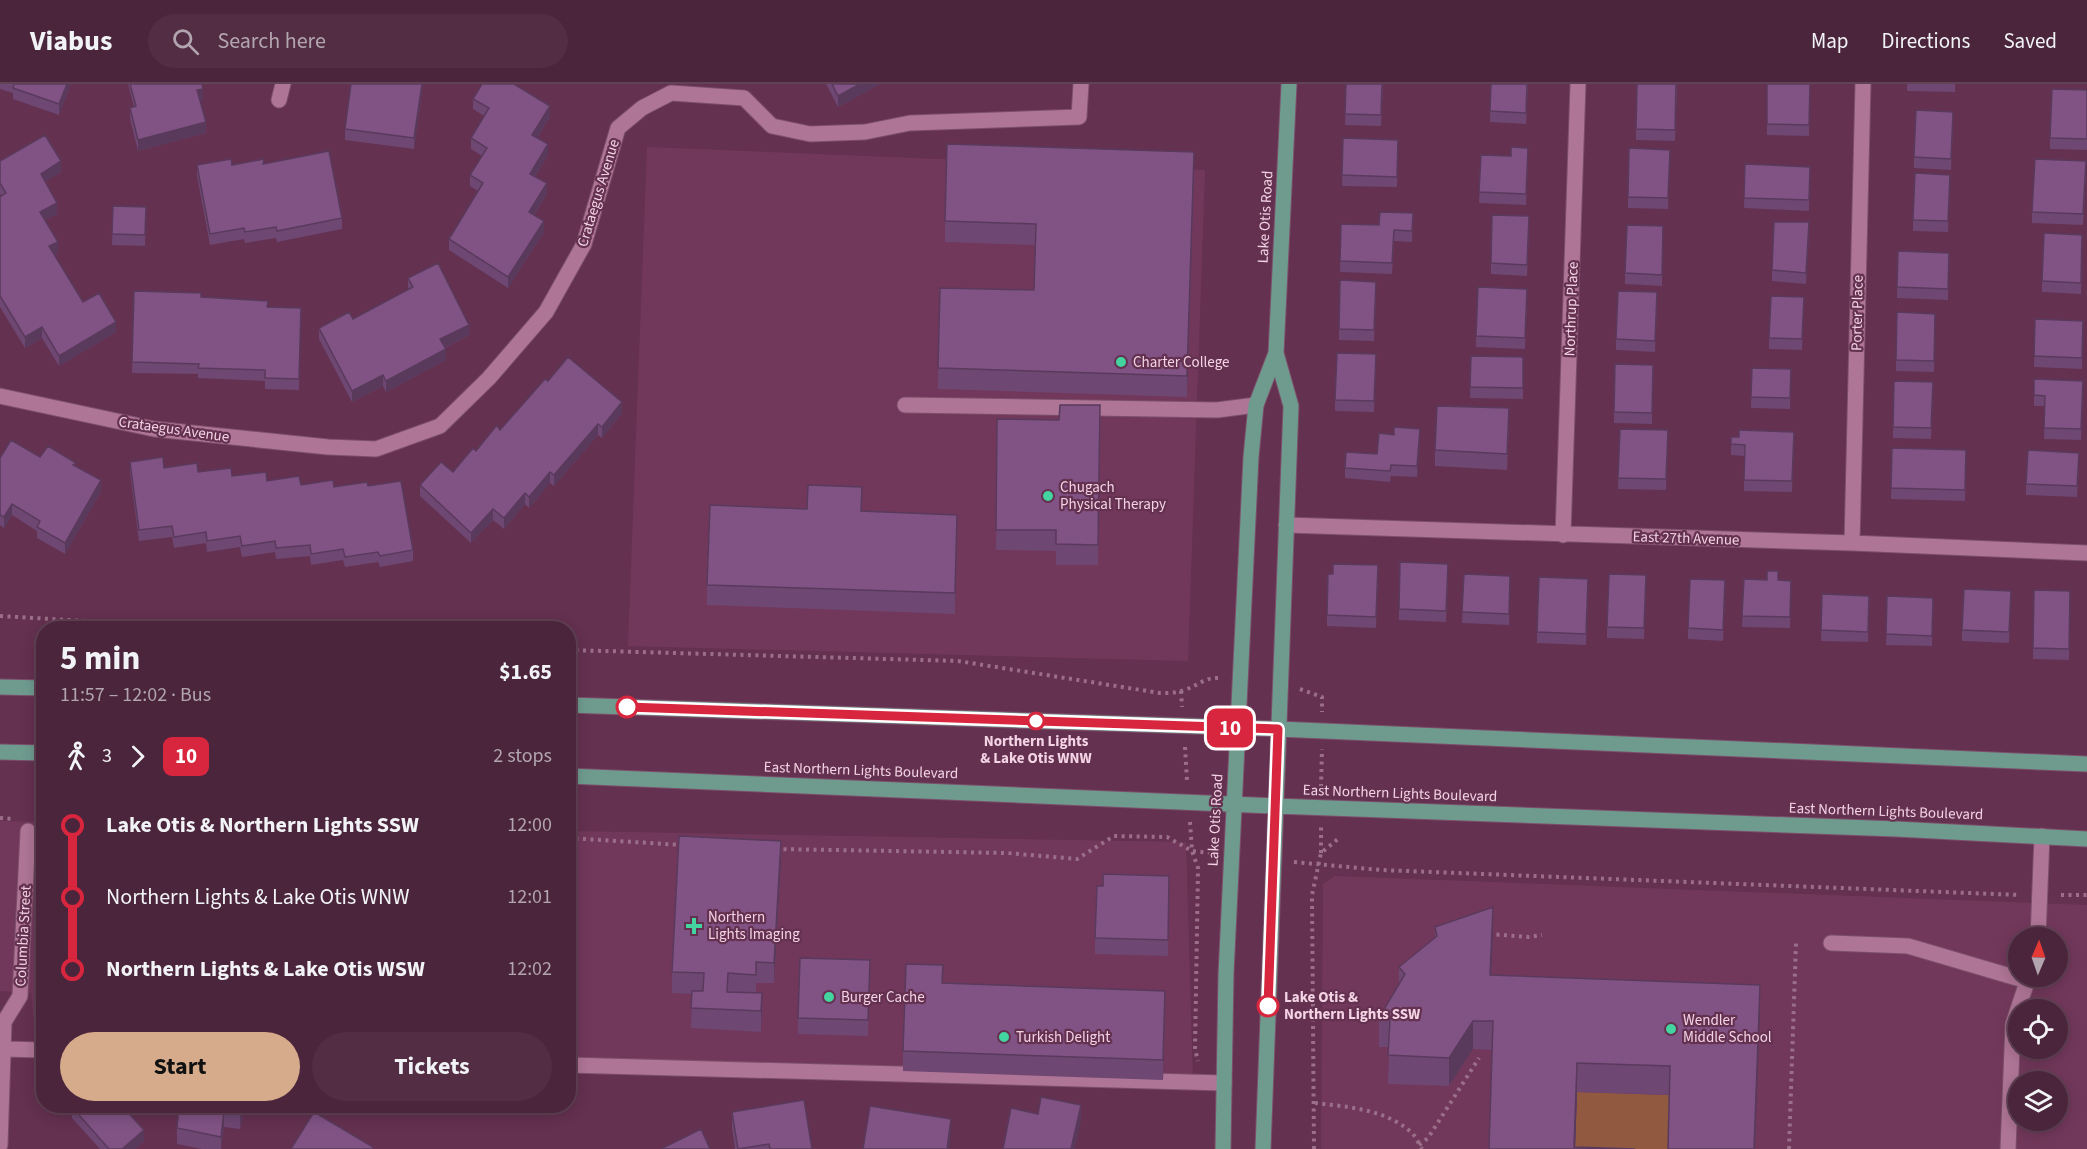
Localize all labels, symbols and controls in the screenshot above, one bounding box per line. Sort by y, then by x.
search box [148,14,568,68]
text: Viabus [30,21,112,61]
icon: search [169,25,202,58]
text: Search here [217,25,326,57]
text: Map [1811,26,1849,56]
text: Directions [1882,26,1970,56]
text: Saved [2003,26,2057,56]
street label: Crataegus Avenue [572,137,625,250]
street label: Lake Otis Road [1253,170,1278,264]
street label: Northrup Place [1559,261,1584,357]
street label: Porter Place [1846,275,1869,351]
place label: Charter College [1133,352,1229,373]
marker: Charter College [1114,355,1128,369]
street label: Crataegus Avenue [117,411,231,448]
place label: Chugach Physical Therapy [1060,477,1166,515]
marker: Chugach Physical Therapy [1041,489,1055,503]
street label: East 27th Avenue [1632,526,1740,551]
text: 5 min [60,635,140,682]
text: $1.65 [499,656,552,688]
text: 11:57 – 12:02 · Bus [60,681,211,709]
unlabelled marker [616,696,638,718]
line badge: 10 [1203,708,1257,748]
marker: Northern Lights & Lake Otis WNW [1027,712,1045,730]
text: 10 [1219,713,1241,743]
place label: Northern Lights & Lake Otis WNW [980,731,1092,769]
icon: walk [60,740,93,773]
icon: forward [121,740,154,773]
text: 10 [175,741,197,771]
text: 3 [102,742,112,770]
text: 2 stops [493,742,552,770]
street label: East Northern Lights Boulevard [763,757,959,784]
street label: Lake Otis Road [1203,773,1228,867]
street label: East Northern Lights Boulevard [1302,780,1498,807]
street label: East Northern Lights Boulevard [1788,798,1984,825]
text: Lake Otis & Northern Lights SSW [106,809,419,841]
text: 12:00 [507,811,552,839]
text: Northern Lights & Lake Otis WNW [106,881,409,913]
text: 12:01 [507,883,552,911]
street label: Columbia Street [10,885,37,987]
place label: Northern Lights Imaging [708,907,800,945]
marker: Northern Lights Imaging [685,917,703,935]
north arrow [2008,927,2068,987]
map controls [2008,927,2068,1131]
text: Northern Lights & Lake Otis WSW [106,953,425,985]
text: 12:02 [507,955,552,983]
place label: Burger Cache [841,987,925,1008]
place label: Lake Otis & Northern Lights SSW [1284,987,1420,1025]
marker: Burger Cache [822,990,836,1004]
marker: Lake Otis & Northern Lights SSW [1257,995,1279,1017]
button: locate [2008,999,2068,1059]
place label: Wendler Middle School [1683,1010,1772,1048]
marker: Wendler Middle School [1664,1022,1678,1036]
place label: Turkish Delight [1016,1027,1110,1048]
marker: Turkish Delight [997,1030,1011,1044]
button: Start [60,1032,300,1101]
button: Tickets [312,1032,552,1101]
button: layers [2008,1071,2068,1131]

